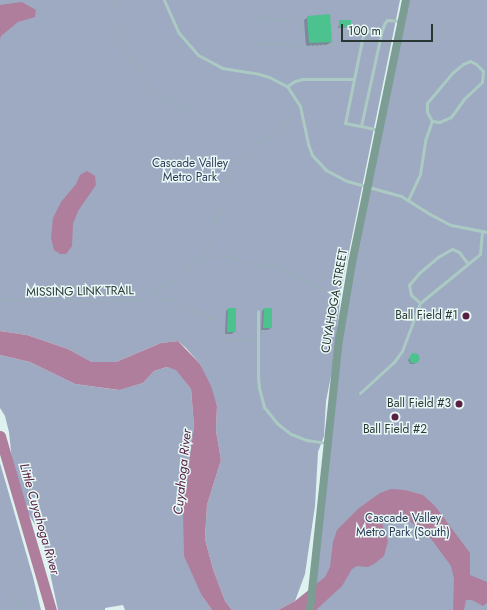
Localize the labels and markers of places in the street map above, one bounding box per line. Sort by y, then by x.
place label: Ball Field #1 [395,309,458,323]
marker: Ball Field #1 [461,311,471,321]
place label: Ball Field #3 [387,397,451,411]
marker: Ball Field #3 [454,399,464,409]
marker: Ball Field #2 [390,412,400,422]
place label: Ball Field #2 [363,423,427,437]

